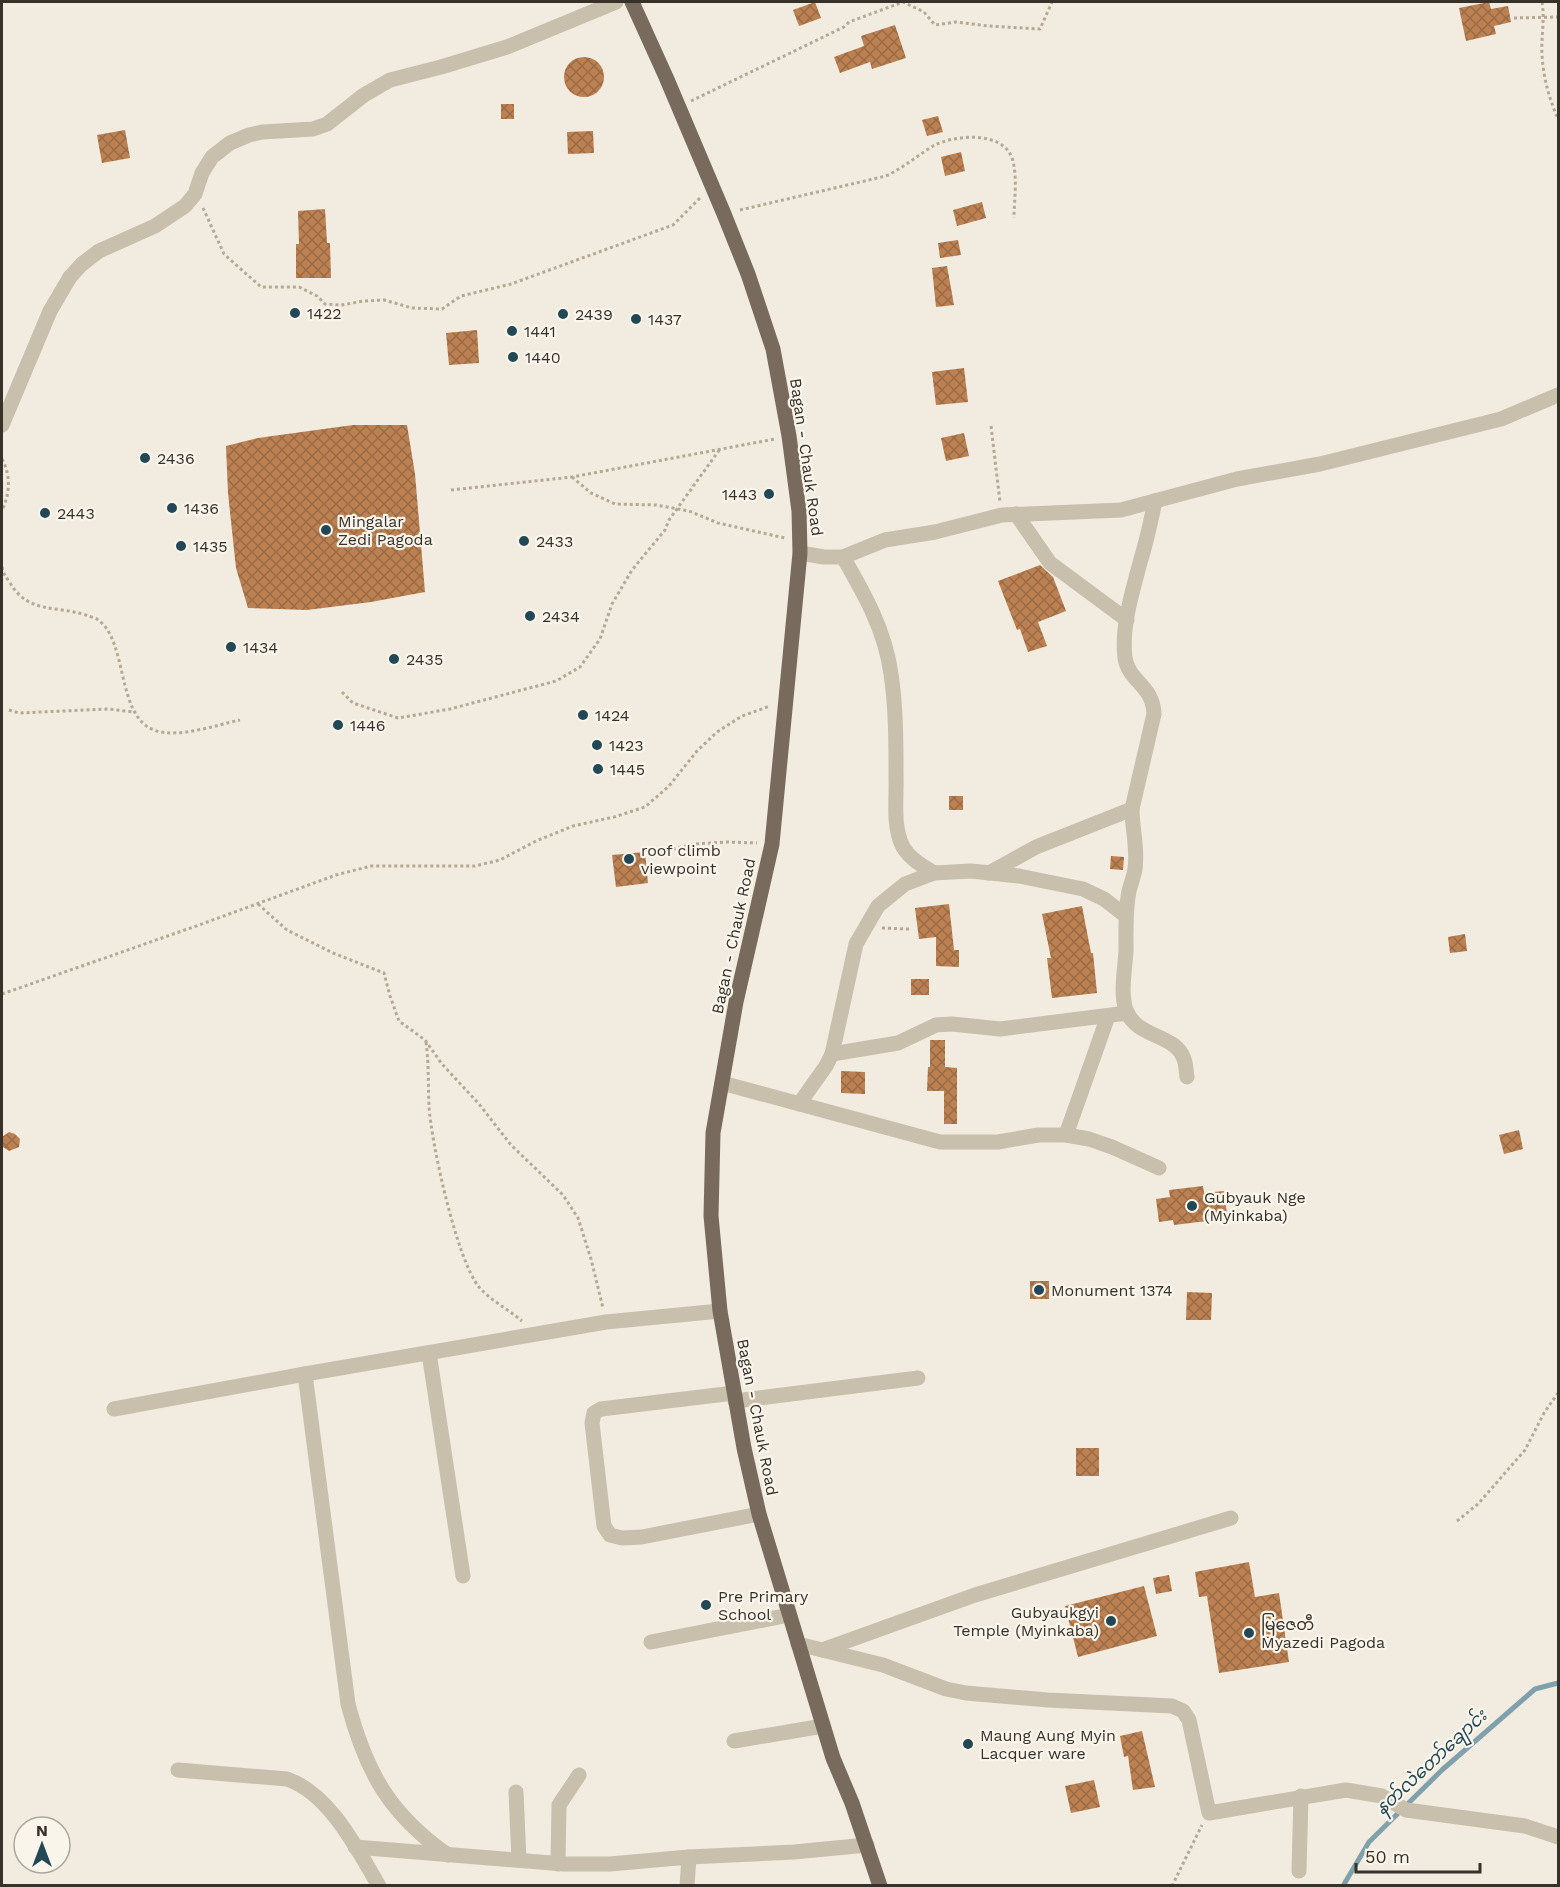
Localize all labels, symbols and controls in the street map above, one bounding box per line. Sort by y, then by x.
place label: 1422 [307,304,342,323]
place label: 2439 [575,305,613,324]
marker: 1422 [288,306,302,320]
marker: 2439 [556,307,570,321]
place label: 1437 [648,310,682,329]
marker: 1437 [629,312,643,326]
place label: 1441 [524,322,556,341]
marker: 1441 [505,324,519,338]
place label: 1440 [525,348,561,367]
marker: 1440 [506,350,520,364]
street label: Bagan - Chauk Road [786,377,827,537]
place label: 2436 [157,449,195,468]
marker: 2436 [138,451,152,465]
place label: 1443 [722,485,757,504]
marker: 1443 [762,487,776,501]
place label: 1436 [184,499,219,518]
marker: 1436 [165,501,179,515]
place label: 2443 [57,504,95,523]
marker: 2443 [38,506,52,520]
place label: Mingalar Zedi Pagoda [338,512,433,549]
marker: Mingalar Zedi Pagoda [319,523,333,537]
place label: 2433 [536,532,573,551]
marker: 2433 [517,534,531,548]
place label: 1435 [193,537,228,556]
marker: 1435 [174,539,188,553]
place label: 2434 [542,607,580,626]
marker: 2434 [523,609,537,623]
place label: 1434 [243,638,278,657]
marker: 1434 [224,640,238,654]
place label: 2435 [406,650,443,669]
marker: 2435 [387,652,401,666]
place label: 1424 [595,706,630,725]
marker: 1424 [576,708,590,722]
place label: 1446 [350,716,386,735]
marker: 1446 [331,718,345,732]
place label: 1423 [609,736,644,755]
marker: 1423 [590,738,604,752]
place label: 1445 [610,760,645,779]
marker: 1445 [591,762,605,776]
place label: roof climb viewpoint [641,841,721,878]
marker: roof climb viewpoint [622,852,636,866]
street label: Bagan - Chauk Road [708,856,759,1016]
place label: Gubyauk Nge (Myinkaba) [1204,1188,1306,1225]
marker: Gubyauk Nge (Myinkaba) [1185,1199,1199,1213]
place label: Monument 1374 [1051,1281,1173,1300]
marker: Monument 1374 [1032,1283,1046,1297]
street label: Bagan - Chauk Road [733,1337,782,1497]
place label: Pre Primary School [718,1587,809,1624]
marker: Pre Primary School [699,1598,713,1612]
place label: Gubyaukgyi Temple (Myinkaba) [953,1603,1099,1640]
place label: မြဇေတီ Myazedi Pagoda [1261,1613,1385,1652]
marker: Gubyaukgyi Temple (Myinkaba) [1104,1614,1118,1628]
marker: မြဇေတီ Myazedi Pagoda [1242,1626,1256,1640]
water label: နတ်လဲတော်ချောင်း [1369,1702,1495,1822]
place label: Maung Aung Myin Lacquer ware [980,1726,1116,1763]
marker: Maung Aung Myin Lacquer ware [961,1737,975,1751]
north arrow [12,1815,72,1875]
text: N [36,1821,48,1840]
scale bar [1356,1836,1480,1874]
text: 50 m [1365,1846,1410,1867]

